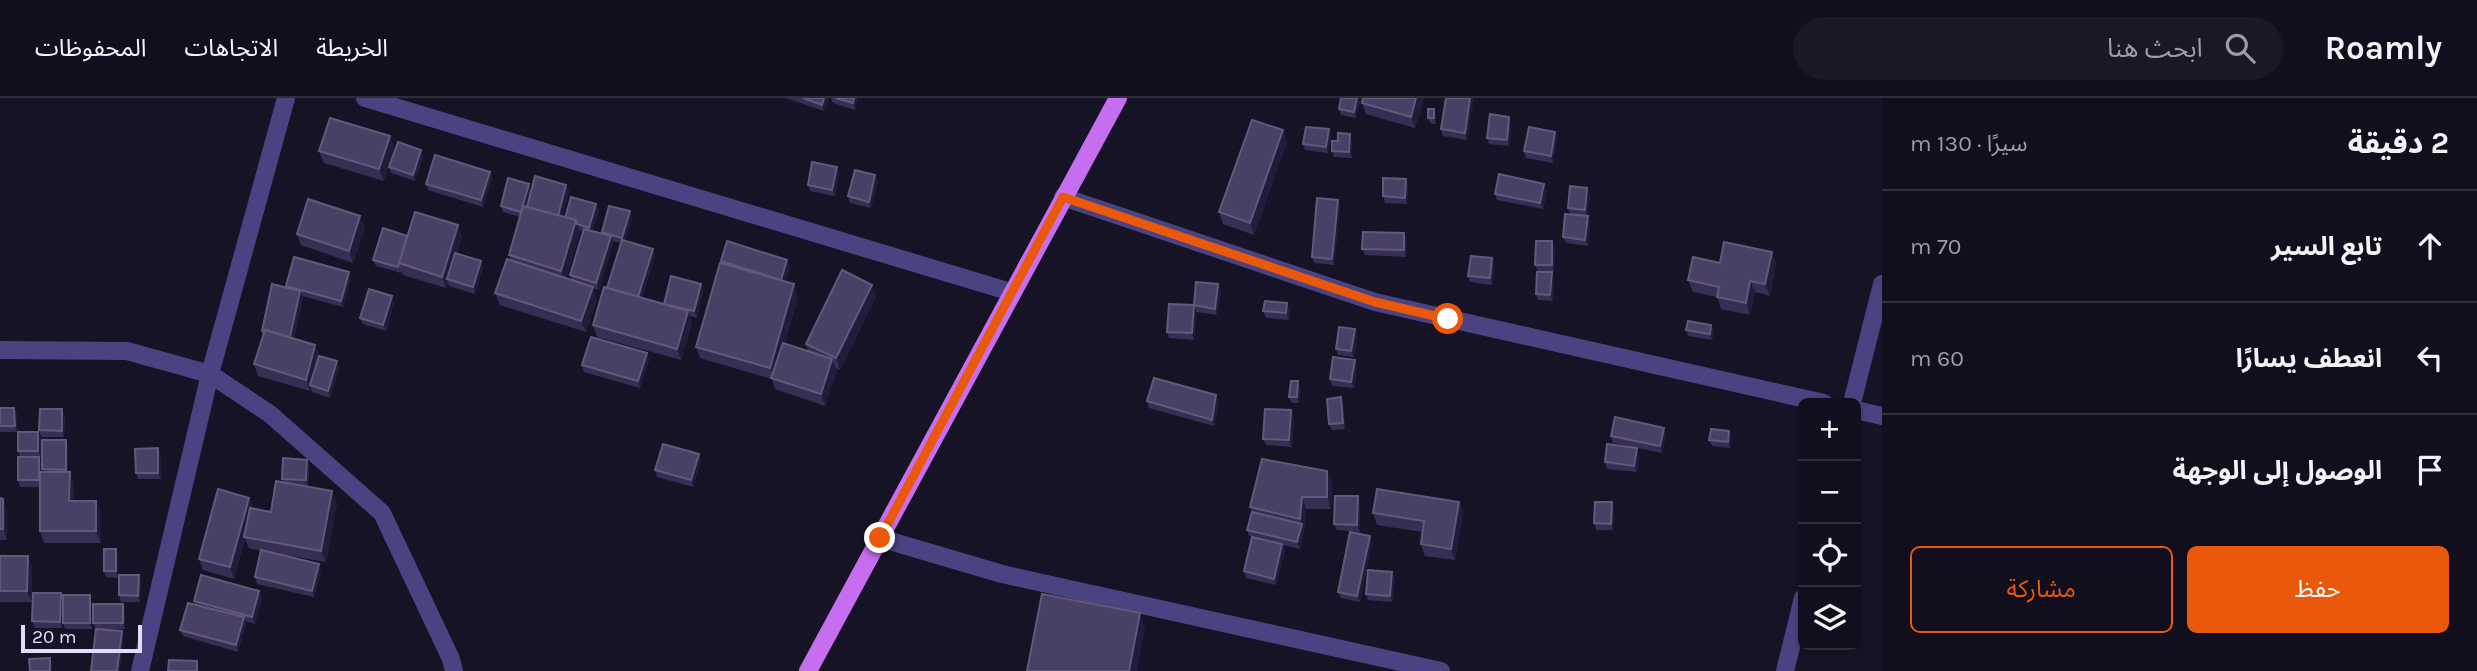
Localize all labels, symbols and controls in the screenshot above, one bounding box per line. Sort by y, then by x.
search box [1793,17,2283,80]
icon: search [2221,29,2259,67]
text: Roamly [2325,29,2442,67]
text: ابحث هنا [2107,33,2203,64]
text: المحفوظات [35,34,146,62]
text: الاتجاهات [184,34,278,62]
text: الخريطة [316,34,388,62]
text: 2 دقيقة [2348,125,2449,161]
text: سيرًا · 130 m [1910,130,2028,157]
icon: ahead [2411,227,2449,265]
text: تابع السير [2271,231,2382,262]
text: 70 m [1910,233,1961,260]
route start [1432,303,1463,334]
icon: left [2411,339,2449,377]
text: انعطف يسارًا [2236,343,2382,374]
text: 60 m [1910,345,1964,372]
map controls [1798,398,1861,650]
button: + [1798,398,1861,461]
icon: arrive [2411,451,2449,489]
text: الوصول إلى الوجهة [2173,455,2382,486]
button: − [1798,461,1861,524]
route end [864,522,895,553]
button: locate [1798,524,1861,587]
button: مشاركة [1910,546,2173,633]
button: حفظ [2187,546,2449,633]
button: layers [1798,587,1861,650]
scale bar [21,622,142,654]
text: 20 m [32,626,77,648]

